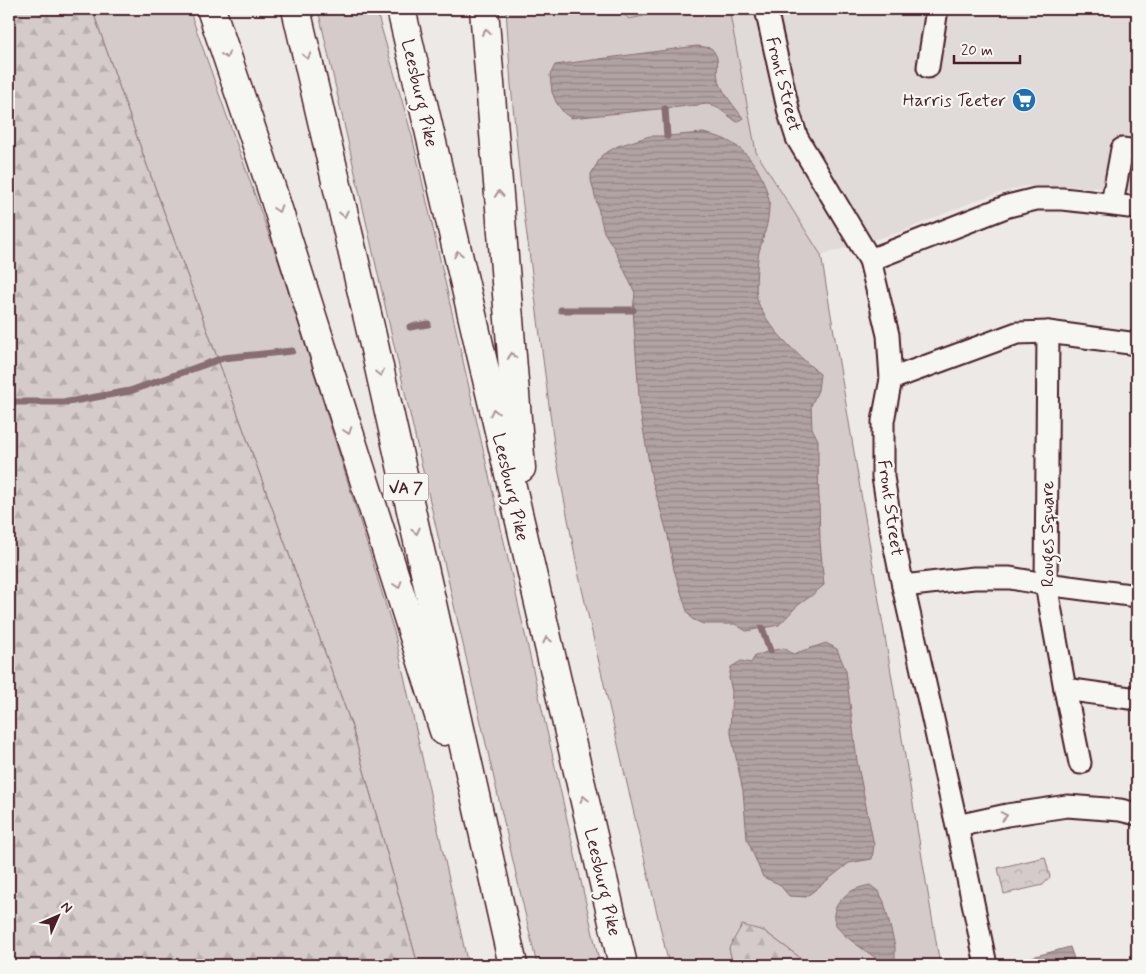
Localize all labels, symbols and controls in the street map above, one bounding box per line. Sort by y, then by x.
one-way arrow [481,28,492,36]
scale bar [954,32,1020,64]
street label: Front Street [760,34,806,134]
street label: Leesburg Pike [393,37,443,150]
text: 20 m [961,41,993,61]
one-way arrow [221,50,231,59]
one-way arrow [301,52,312,61]
supermarket icon: Harris Teeter [1011,87,1037,113]
place label: Harris Teeter [903,89,1006,113]
one-way arrow [494,190,505,198]
one-way arrow [272,204,282,213]
one-way arrow [338,210,349,219]
one-way arrow [453,249,464,258]
one-way arrow [507,352,518,360]
one-way arrow [374,368,385,377]
one-way arrow [489,408,500,417]
one-way arrow [343,426,353,434]
street label: Leesburg Pike [484,431,534,544]
street label: Front Street [871,458,909,558]
road number: VA 7 [384,474,428,501]
street label: Rouges Square [1036,481,1062,587]
one-way arrow [410,527,421,536]
one-way arrow [392,581,402,589]
one-way arrow [542,636,553,645]
one-way arrow [579,794,590,803]
one-way arrow [1000,811,1009,822]
street label: Leesburg Pike [576,826,626,939]
north arrow [32,892,82,942]
text: N [57,898,76,917]

